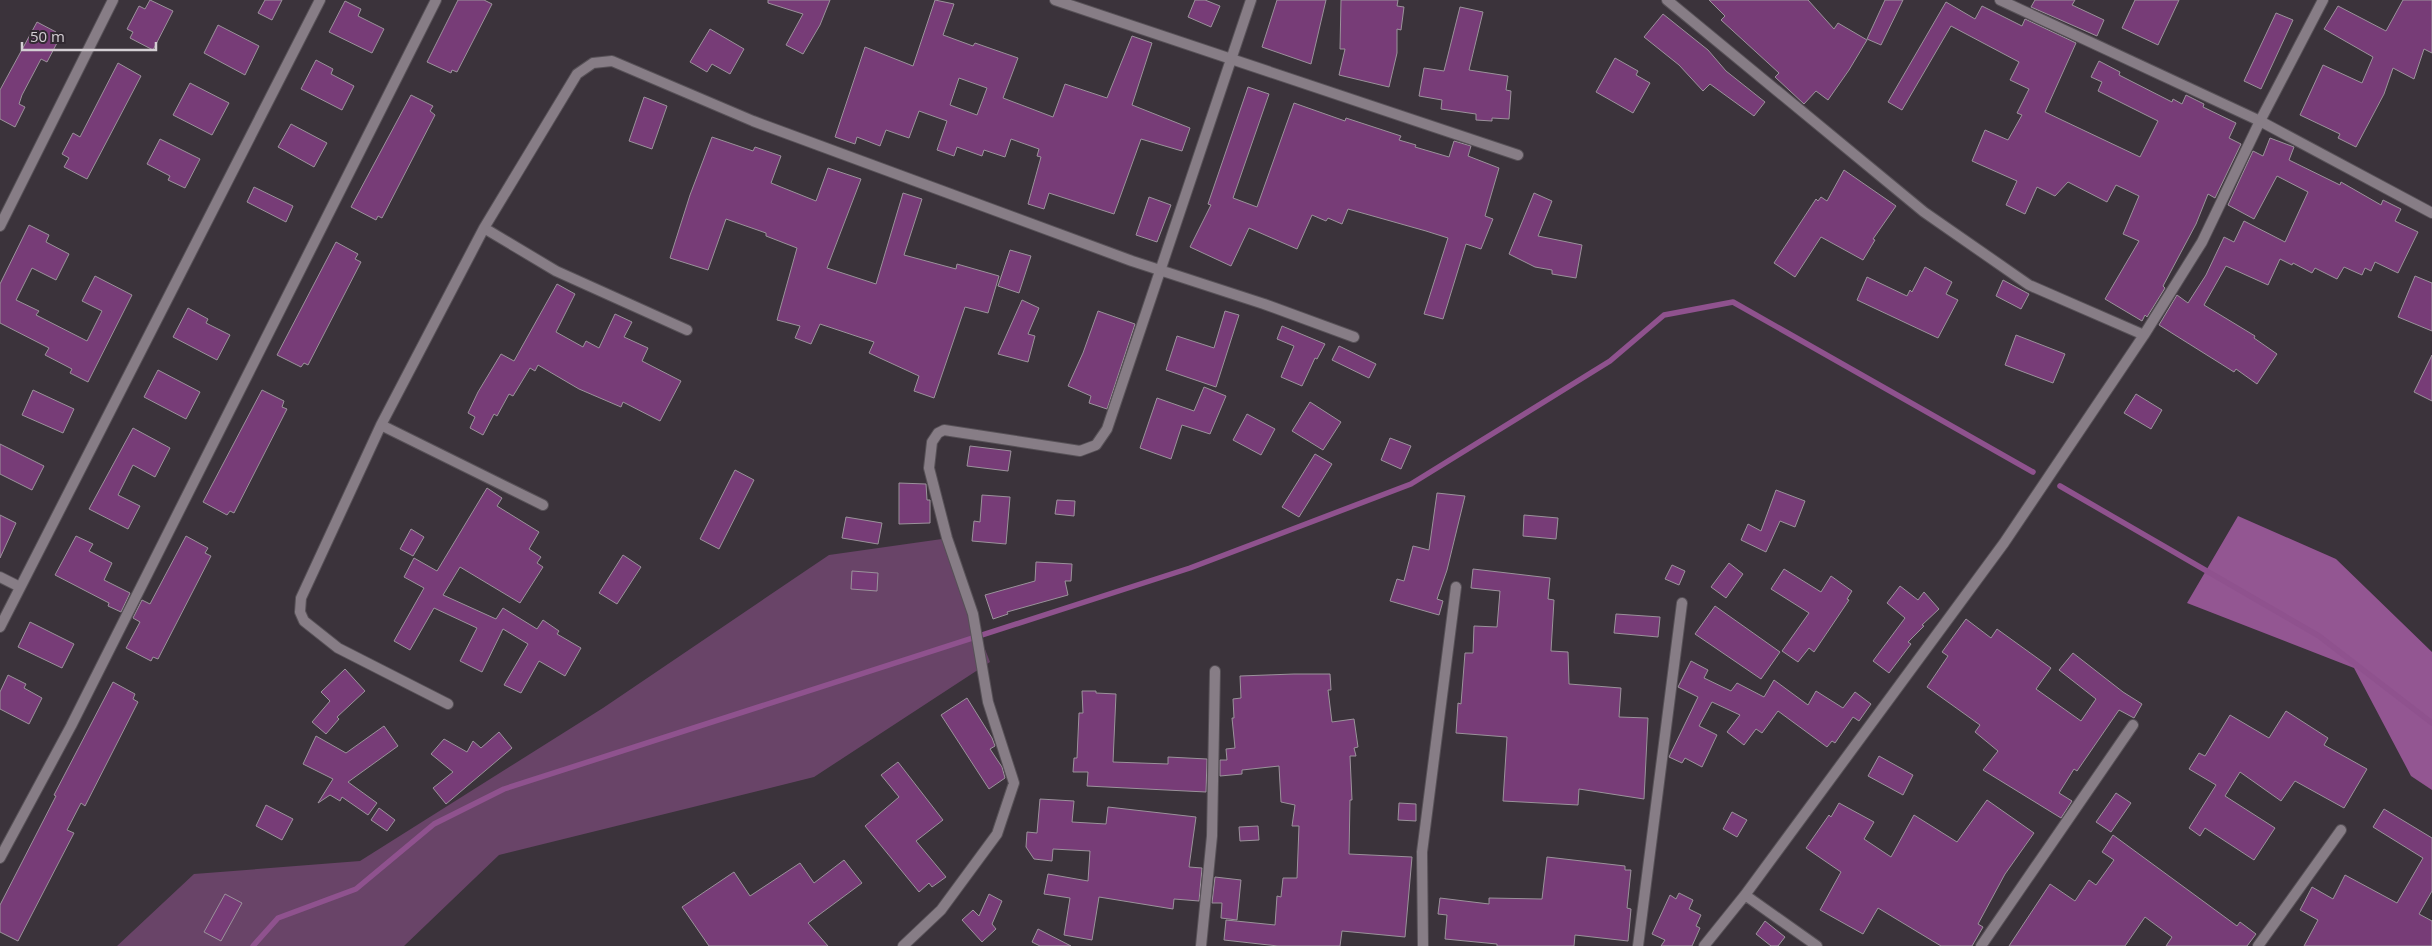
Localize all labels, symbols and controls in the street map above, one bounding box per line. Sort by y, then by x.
scale bar [22,20,156,52]
text: 50 m [30,26,65,46]

